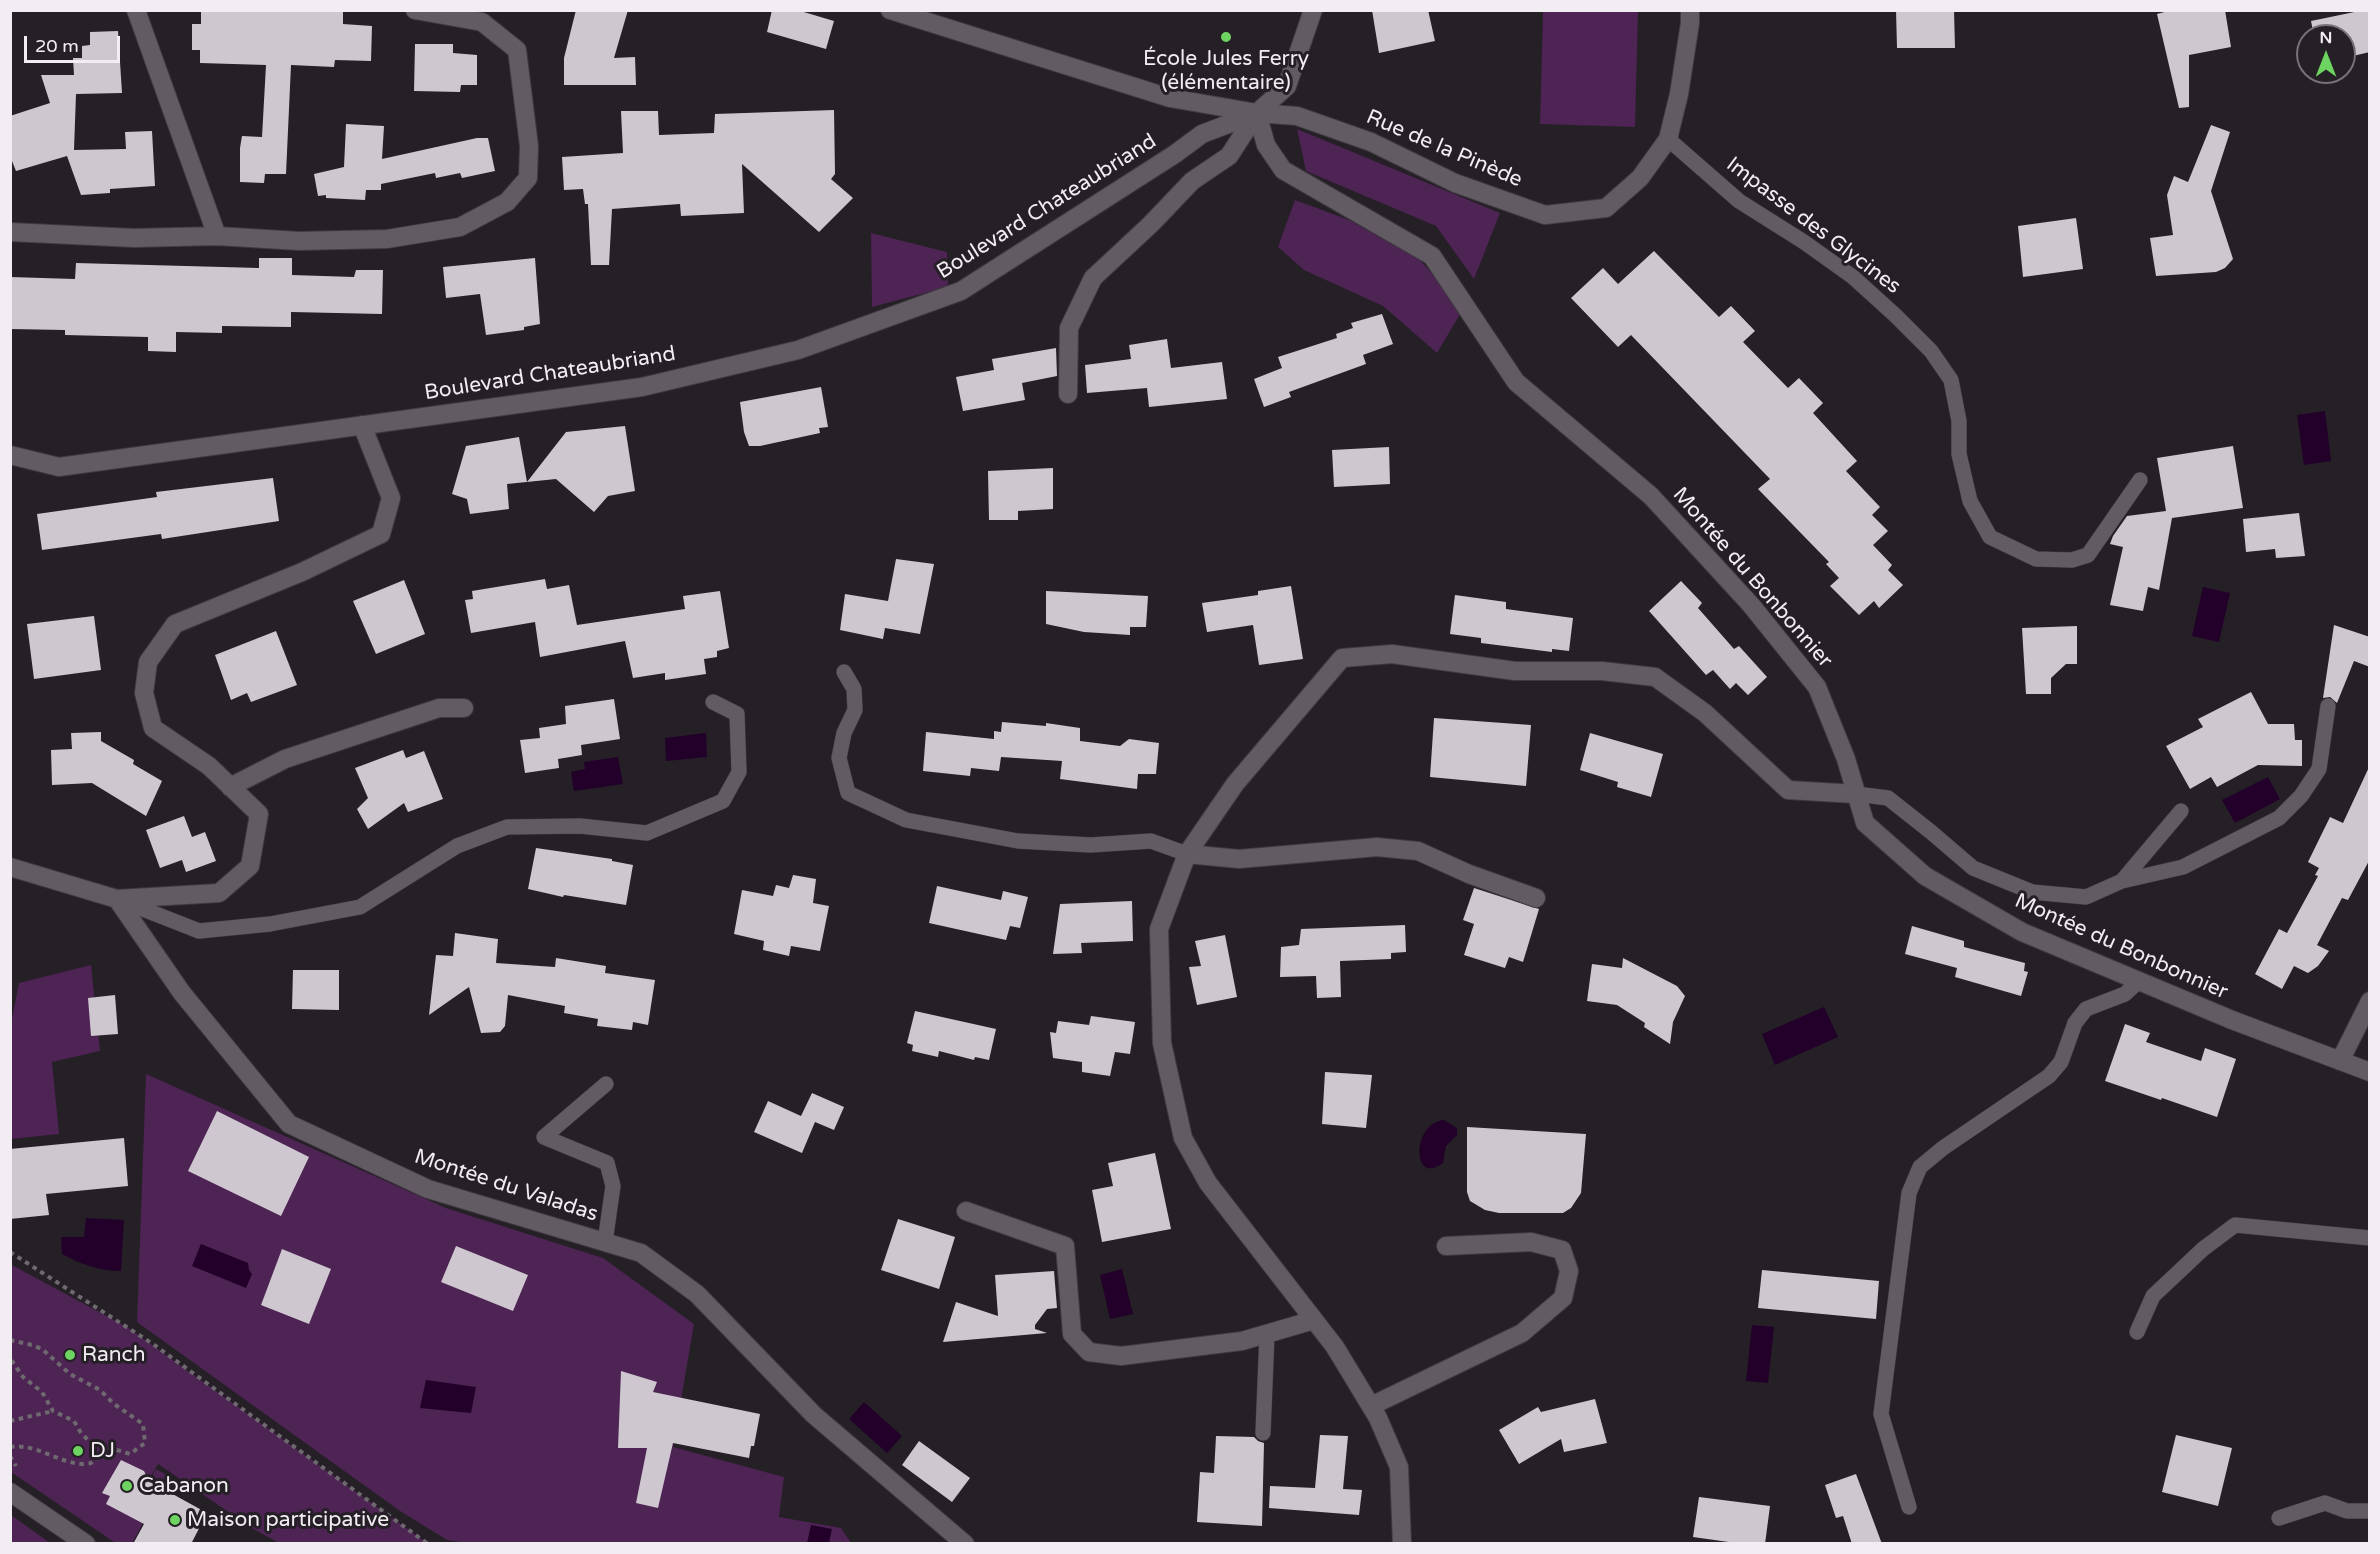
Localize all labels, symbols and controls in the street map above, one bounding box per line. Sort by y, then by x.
scale bar [27,24,123,62]
north arrow [2296,24,2356,84]
text: N [2320,28,2332,48]
marker: École Jules Ferry (élémentaire) [1219,30,1233,44]
text: 20 m [35,35,79,57]
place label: École Jules Ferry (élémentaire) [1143,46,1309,96]
street label: Rue de la Pinède [1362,105,1526,193]
street label: Boulevard Chateaubriand [933,129,1161,285]
street label: Impasse des Glycines [1721,152,1905,300]
street label: Boulevard Chateaubriand [423,342,677,406]
street label: Montée du Bonbonnier [1667,483,1837,673]
street label: Montée du Bonbonnier [2011,889,2231,1005]
street label: Montée du Valadas [411,1144,601,1228]
place label: Ranch [82,1342,146,1368]
marker: Ranch [63,1348,77,1362]
place label: DJ [90,1438,115,1464]
marker: DJ [71,1444,85,1458]
place label: Cabanon [139,1473,229,1499]
marker: Cabanon [120,1479,134,1493]
place label: Maison participative [187,1507,389,1533]
marker: Maison participative [168,1513,182,1527]

